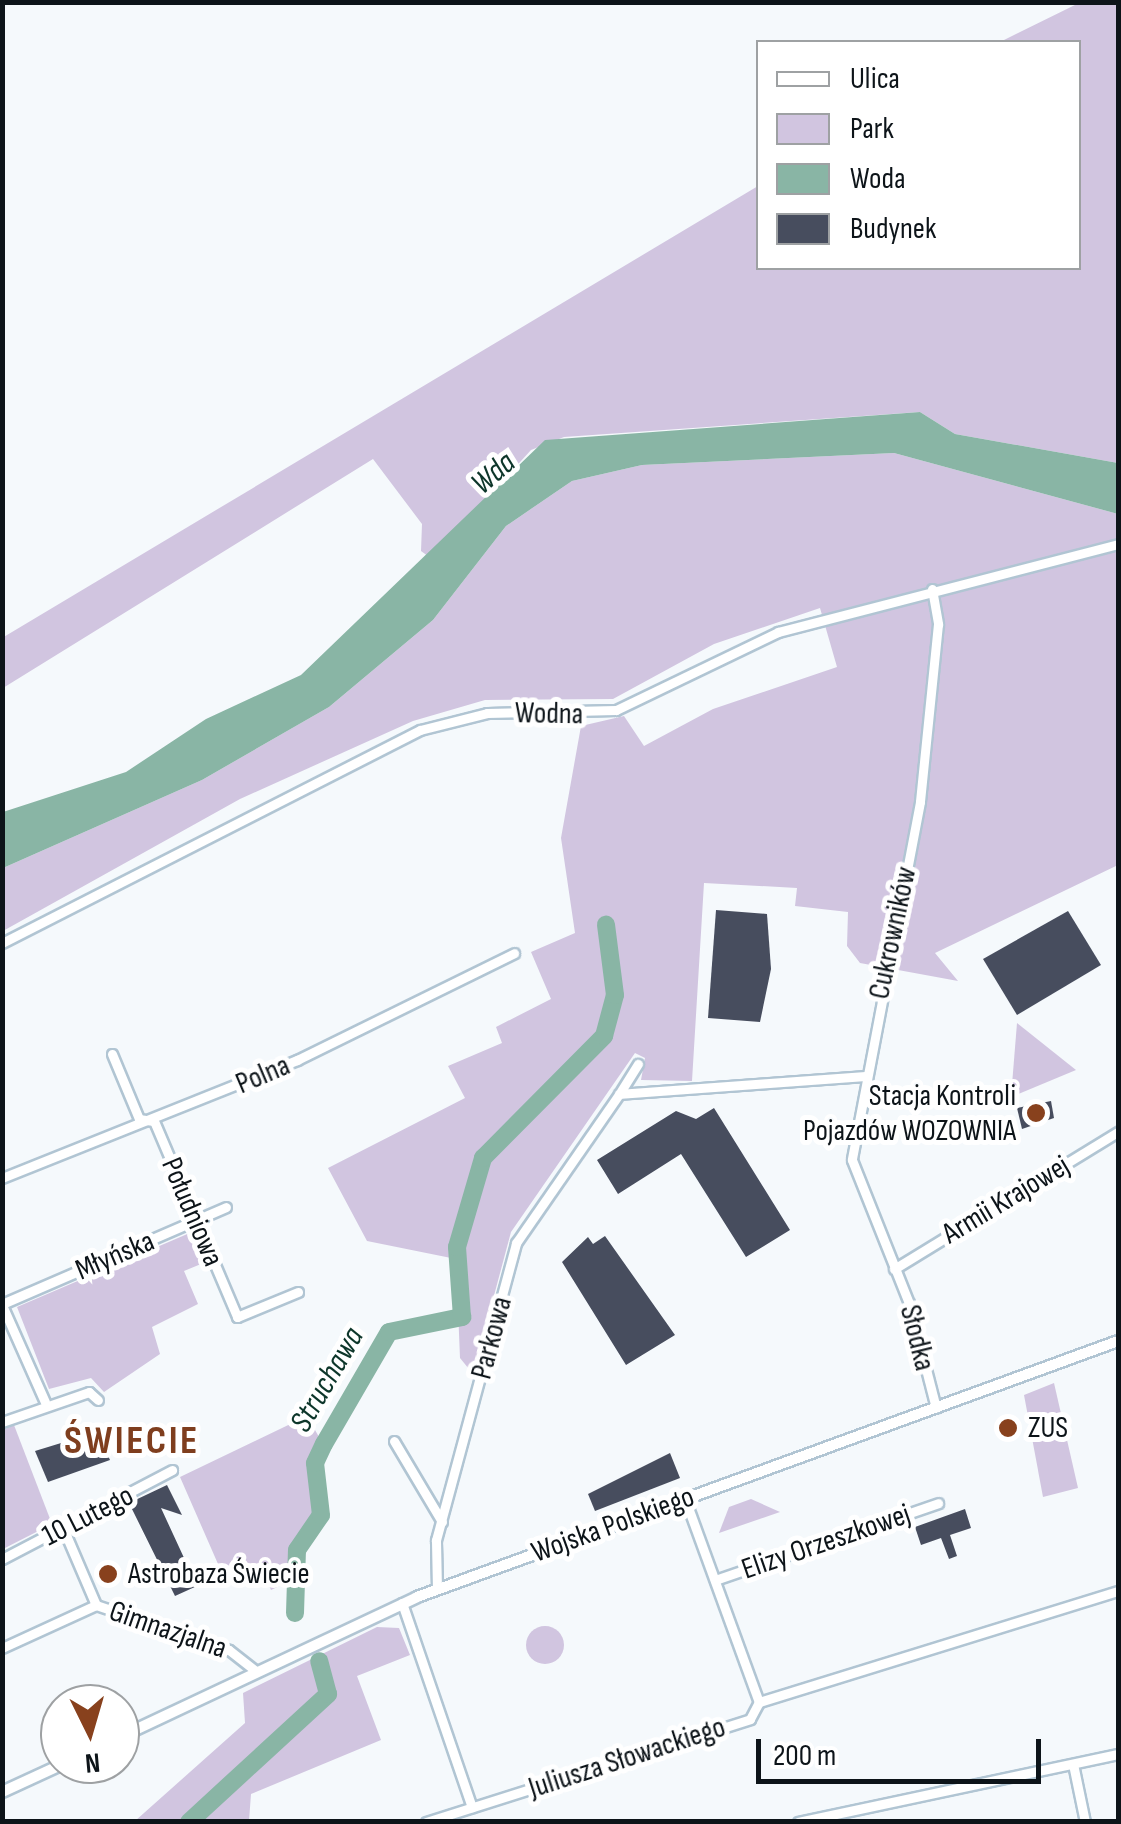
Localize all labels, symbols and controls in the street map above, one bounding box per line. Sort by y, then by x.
legend [756,40,1081,270]
text: Ulica [850,61,900,97]
text: Park [850,111,894,147]
text: Woda [850,161,906,197]
text: Budynek [850,211,936,247]
water label: Wda [464,444,524,504]
street label: Wodna [515,695,583,733]
street label: Cukrowników [861,864,925,1002]
street label: Polna [231,1048,295,1102]
place label: Stacja Kontroli Pojazdów WOZOWNIA [803,1078,1016,1148]
marker: Stacja Kontroli Pojazdów WOZOWNIA [1025,1102,1047,1124]
street label: Armii Krajowej [936,1148,1076,1252]
street label: Południowa [153,1152,231,1272]
street label: Młyńska [70,1223,160,1289]
street label: Parkowa [464,1293,520,1383]
street label: Słodka [892,1301,942,1375]
water label: Struchawa [283,1321,373,1439]
place label: ZUS [1028,1410,1068,1446]
district label: ŚWIECIE [64,1417,200,1465]
marker: ZUS [997,1417,1019,1439]
street label: 10 Lutego [36,1478,140,1554]
street label: Wojska Polskiego [527,1479,699,1571]
street label: Elizy Orzeszkowej [737,1496,915,1588]
place label: Astrobaza Świecie [128,1556,309,1592]
marker: Astrobaza Świecie [97,1563,119,1585]
street label: Gimnazjalna [105,1593,231,1667]
north arrow [40,1684,140,1784]
street label: Juliusza Słowackiego [524,1709,730,1807]
scale bar [761,1719,1046,1781]
text: 200 m [773,1738,836,1774]
text: N [84,1745,101,1779]

